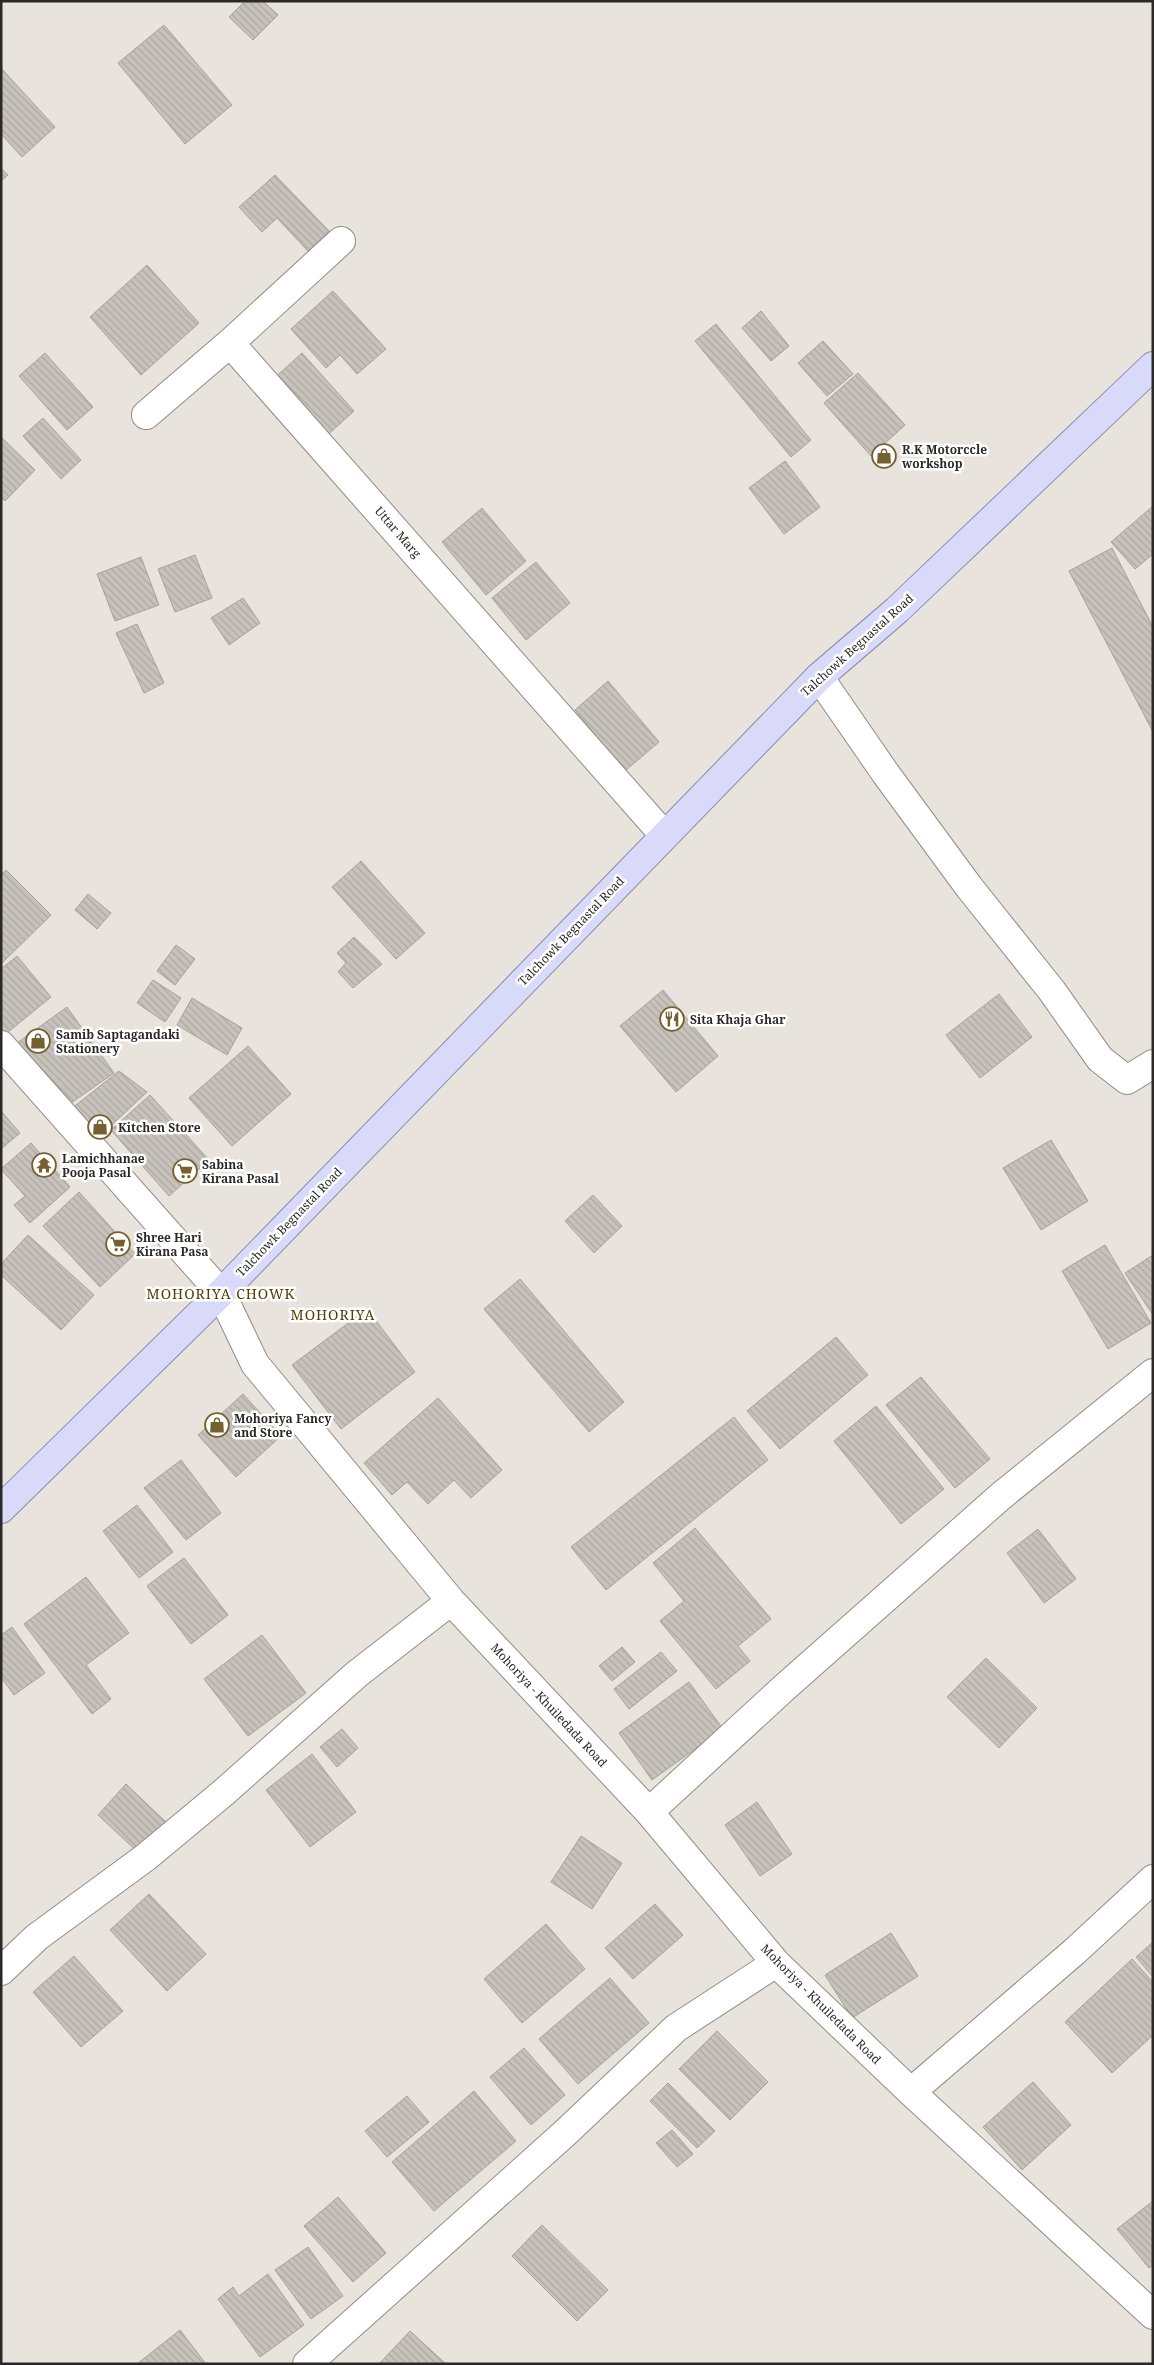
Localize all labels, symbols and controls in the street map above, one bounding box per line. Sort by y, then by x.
place label: R.K Motorccle workshop [901,441,987,472]
shop icon: R.K Motorccle workshop [871,443,897,469]
street label: Uttar Marg [371,503,425,562]
street label: Talchowk Begnastal Road [797,589,917,700]
street label: Talchowk Begnastal Road [514,872,628,989]
restaurant icon: Sita Khaja Ghar [659,1006,685,1032]
place label: Sita Khaja Ghar [690,1011,786,1028]
place label: Samib Saptagandaki Stationery [56,1026,181,1057]
shop icon: Samib Saptagandaki Stationery [25,1028,51,1054]
shop icon: Kitchen Store [87,1114,113,1140]
place label: Kitchen Store [118,1119,201,1136]
place label: Lamichhanae Pooja Pasal [62,1150,145,1181]
temple icon: Lamichhanae Pooja Pasal [31,1152,57,1178]
place label: Sabina Kirana Pasal [202,1156,279,1187]
supermarket icon: Sabina Kirana Pasal [172,1158,198,1184]
street label: Talchowk Begnastal Road [232,1163,346,1280]
place label: Shree Hari Kirana Pasa [136,1229,208,1260]
supermarket icon: Shree Hari Kirana Pasa [105,1231,131,1257]
district label: MOHORIYA CHOWK [147,1284,295,1303]
district label: MOHORIYA [291,1305,375,1324]
place label: Mohoriya Fancy and Store [234,1410,331,1441]
shop icon: Mohoriya Fancy and Store [204,1412,230,1438]
street label: Mohoriya - Khuiledada Road [487,1639,611,1771]
street label: Mohoriya - Khuiledada Road [757,1940,885,2068]

